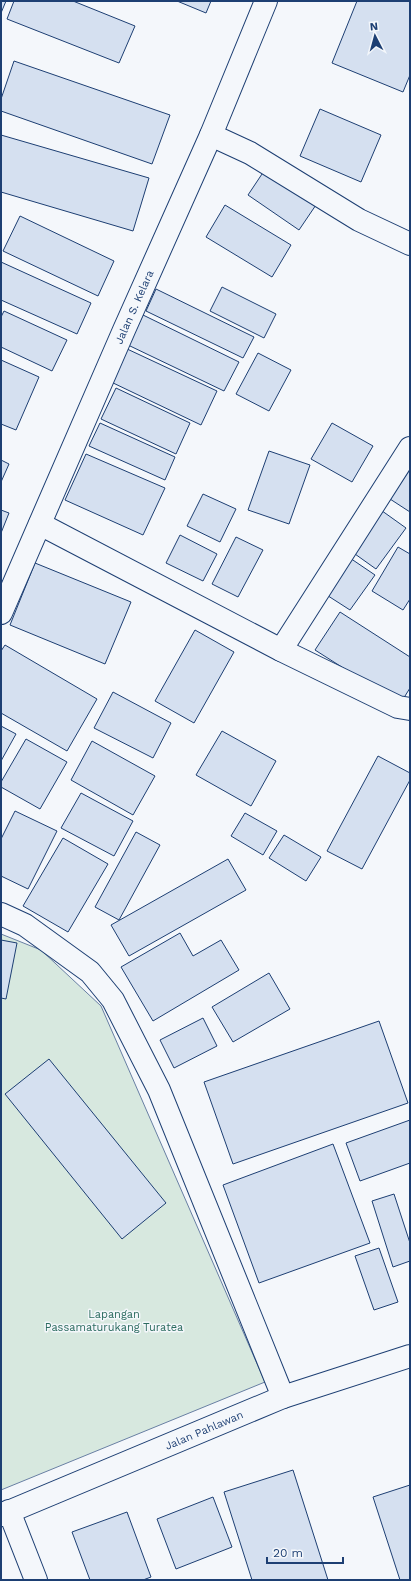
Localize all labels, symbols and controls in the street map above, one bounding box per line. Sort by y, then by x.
north arrow [355,16,395,56]
text: N [369,20,379,33]
street label: Jalan S. Kelara [112,268,157,346]
park label: Lapangan Passamaturukang Turatea [45,1308,183,1334]
street label: Jalan Pahlawan [163,1408,245,1453]
scale bar [267,1539,343,1565]
text: 20 m [273,1546,303,1560]

